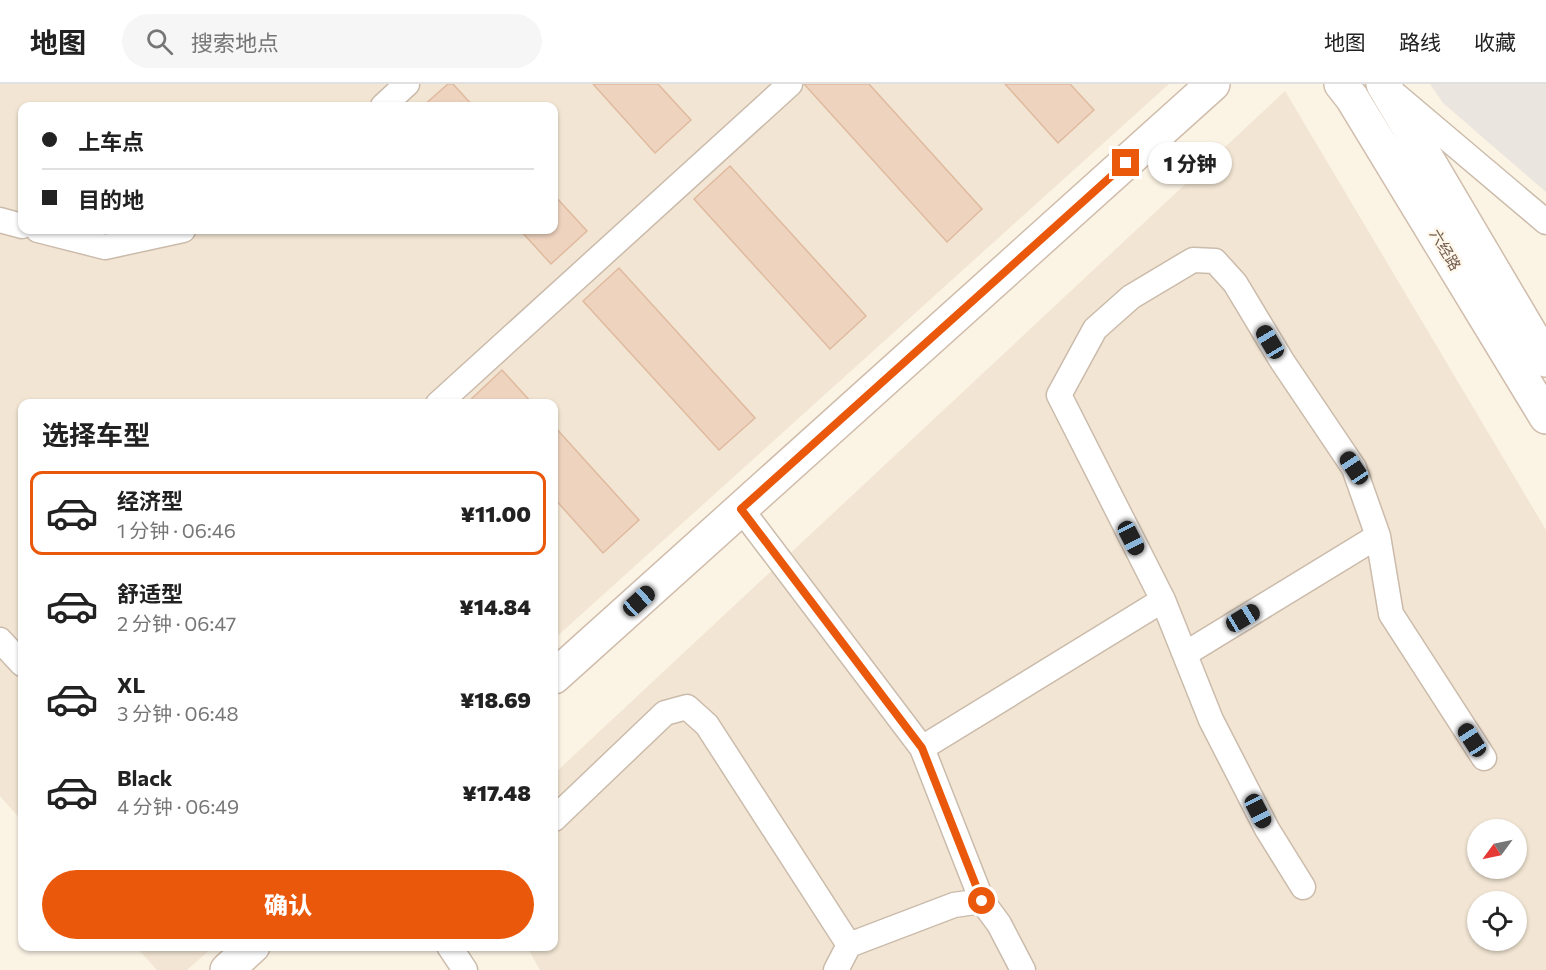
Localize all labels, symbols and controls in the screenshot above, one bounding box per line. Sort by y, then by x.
search box [122,14,542,68]
text: 地图 [30,25,86,59]
icon: search [143,25,176,58]
text: 搜索地点 [191,29,279,56]
text: 地图 [1324,29,1366,54]
text: 路线 [1399,29,1441,54]
text: 收藏 [1474,29,1516,54]
text: 上车点 [78,128,144,155]
callout: 1 分钟 [1147,142,1231,184]
route end [1112,149,1139,176]
text: 1 分钟 [1163,151,1217,175]
text: 目的地 [78,186,144,213]
street label: 六经路 [1427,226,1465,273]
car [1253,322,1287,362]
text: 选择车型 [42,418,150,451]
car [1336,448,1372,488]
icon: car [45,486,99,540]
text: 经济型 [117,487,183,514]
text: ¥11.00 [461,500,531,527]
text: 1 分钟 · 06:46 [117,518,236,542]
car [1115,518,1147,558]
icon: car [45,579,99,633]
text: 舒适型 [117,580,183,607]
car [620,582,658,620]
text: ¥14.84 [459,593,531,620]
car [1223,601,1263,635]
text: 2 分钟 · 06:47 [117,611,236,635]
text: XL [117,671,145,698]
icon: car [45,672,99,726]
text: ¥18.69 [460,686,531,713]
text: 3 分钟 · 06:48 [117,701,239,725]
car [1455,720,1489,760]
text: Black [117,764,172,791]
icon: car [45,765,99,819]
text: ¥17.48 [462,779,531,806]
car [1242,791,1274,831]
text: 4 分钟 · 06:49 [117,794,239,818]
north arrow [1467,819,1527,879]
map controls [1467,819,1527,951]
button: 确认 [42,870,534,939]
route start [968,887,995,914]
button: locate [1467,891,1527,951]

